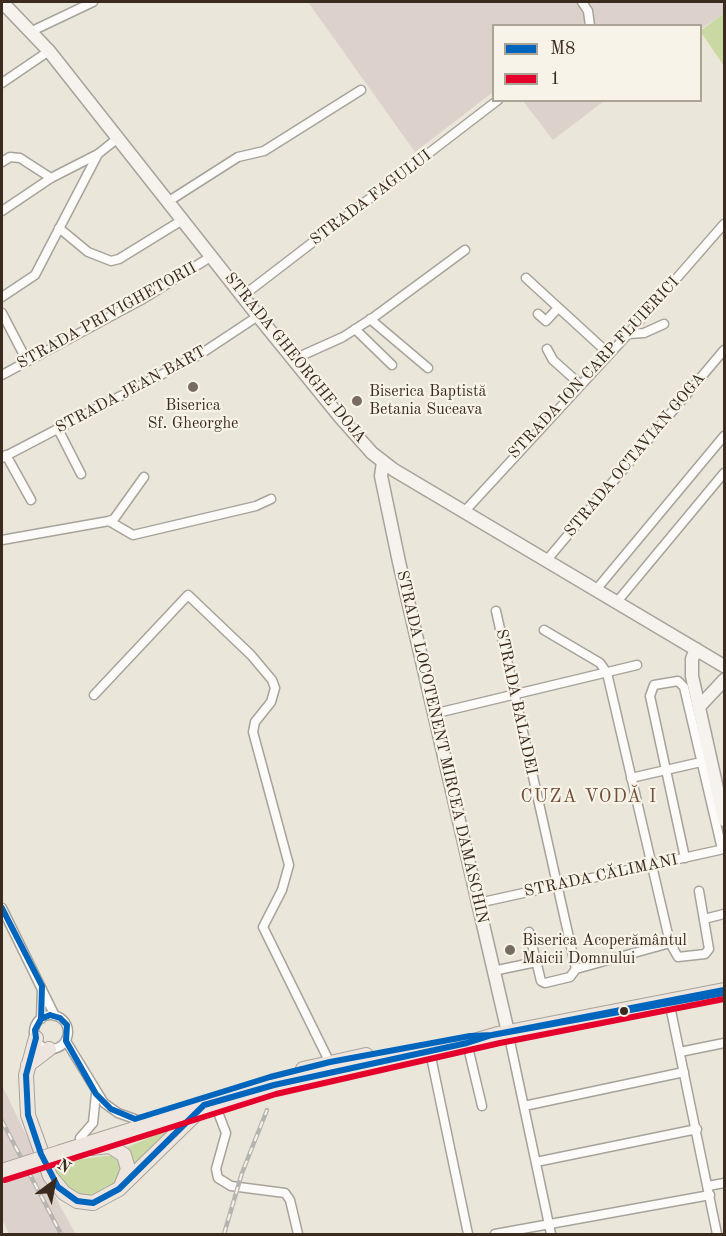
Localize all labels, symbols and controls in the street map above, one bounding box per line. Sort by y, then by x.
legend [492,24,702,102]
text: M8 [550,40,576,58]
text: 1 [550,70,560,88]
street label: STRADA FAGULUI [307,146,435,250]
street label: STRADA PRIVIGHETORII [14,259,200,373]
street label: STRADA GHEORGHE DOJA [220,269,370,447]
street label: STRADA ION CARP FLUIERICI [505,273,683,463]
street label: STRADA JEAN BART [53,342,209,438]
street label: STRADA OCTAVIAN GOGA [561,369,709,541]
marker: Biserica Sf. Gheorghe [186,380,200,394]
place label: Biserica Baptistă Betania Suceava [369,382,487,420]
marker: Biserica Baptistă Betania Suceava [350,394,364,408]
place label: Biserica Sf. Gheorghe [148,396,238,434]
street label: STRADA LOCOTENENT MIRCEA DAMASCHIN [392,569,492,925]
street label: STRADA BALADEI [491,627,541,777]
district label: CUZA VODĂ I [520,786,658,808]
street label: STRADA CĂLIMANI [522,850,680,902]
place label: Biserica Acoperământul Maicii Domnului [522,931,687,969]
marker: Biserica Acoperământul Maicii Domnului [503,943,517,957]
unlabelled marker [618,1005,630,1017]
north arrow [24,1152,84,1212]
text: N [54,1157,73,1177]

